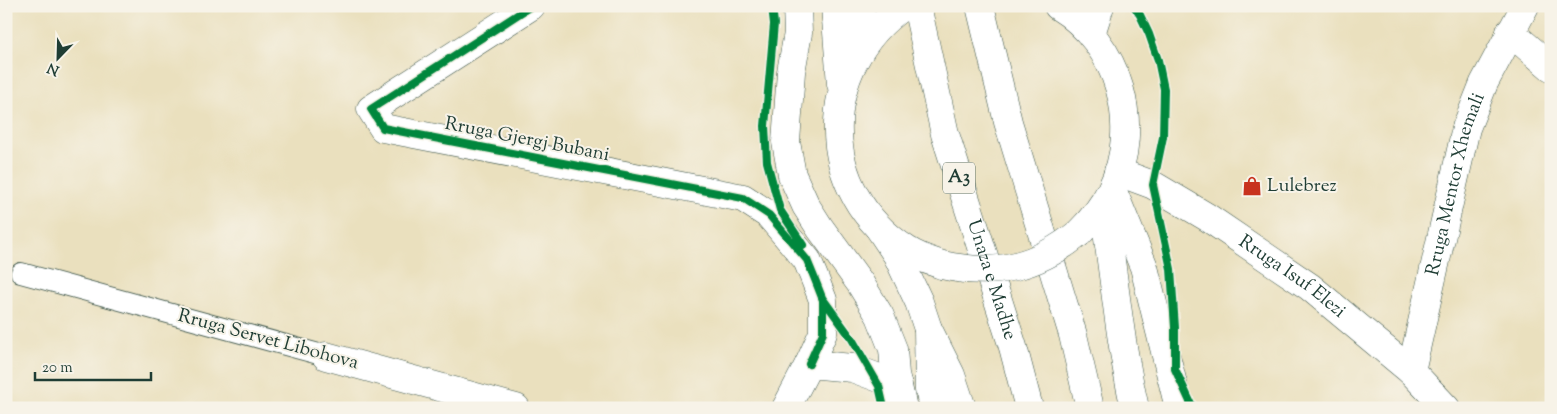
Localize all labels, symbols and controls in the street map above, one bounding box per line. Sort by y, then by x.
north arrow [32,32,82,82]
text: N [45,57,63,80]
street label: Rruga Mentor Xhemali [1419,89,1492,278]
street label: Rruga Gjergj Bubani [442,111,612,169]
road number: A3 [943,162,975,194]
place label: Lulebrez [1267,173,1337,200]
shop icon: Lulebrez [1241,175,1263,197]
street label: Unaza e Madhe [960,216,1023,343]
street label: Rruga Isuf Elezi [1233,229,1352,325]
street label: Rruga Servet Libohova [175,303,362,377]
scale bar [35,349,151,381]
text: 20 m [42,358,73,379]

